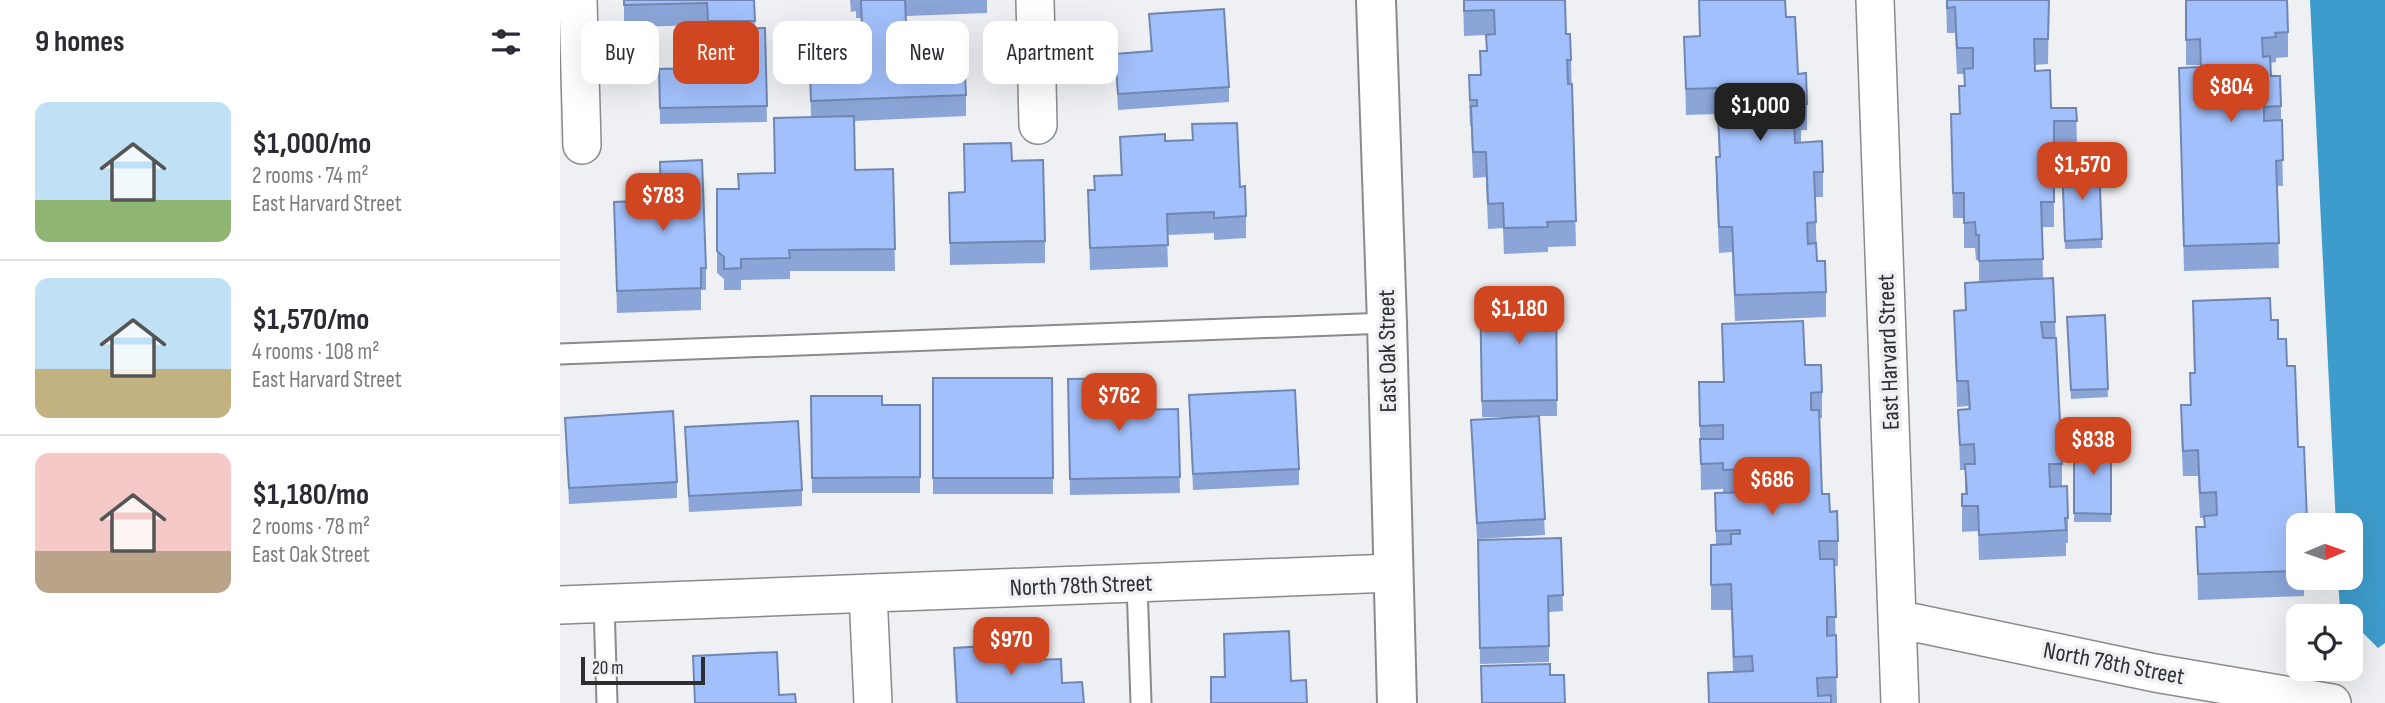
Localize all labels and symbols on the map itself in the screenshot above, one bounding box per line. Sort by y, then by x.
pin: $804 [2190,64,2272,124]
pin: $1,000 [1703,83,1817,143]
pin: $1,570 [2025,142,2139,202]
pin: $783 [622,174,704,233]
street label: East Harvard Street [1871,273,1906,431]
pin: $1,180 [1462,286,1576,346]
street label: East Oak Street [1372,289,1403,413]
pin: $762 [1078,374,1160,433]
pin: $838 [2052,418,2134,477]
pin: $686 [1731,458,1813,517]
north arrow [2286,513,2362,590]
street label: North 78th Street [1009,569,1153,602]
pin: $970 [970,618,1052,677]
street label: North 78th Street [2041,636,2187,691]
scale bar [581,654,705,686]

